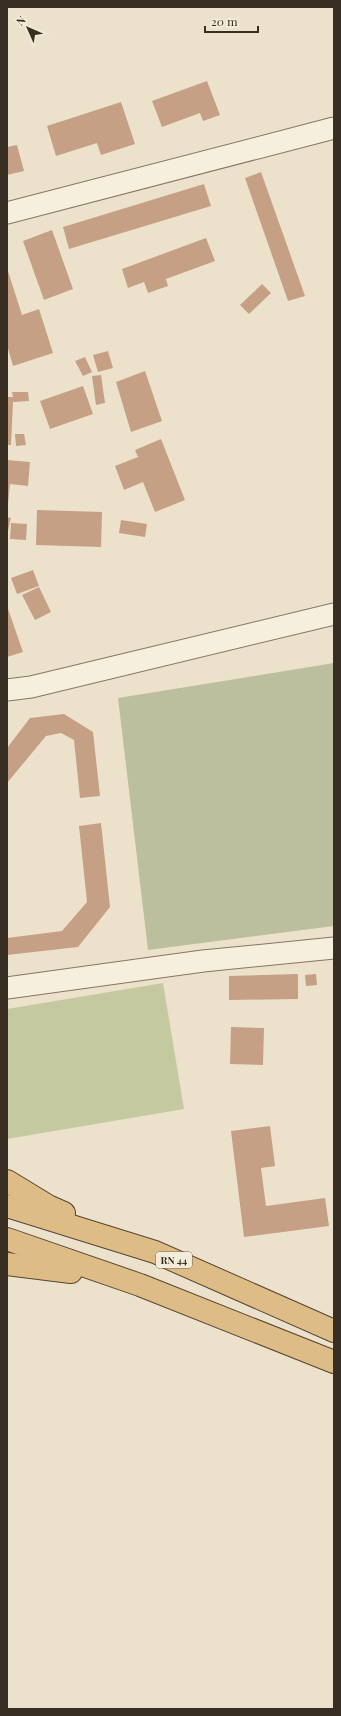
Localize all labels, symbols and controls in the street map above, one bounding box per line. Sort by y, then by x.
north arrow [8,8,48,48]
scale bar [205,8,258,34]
text: N [12,12,29,29]
text: 20 m [211,13,238,29]
road number: RN 44 [156,1252,192,1268]

